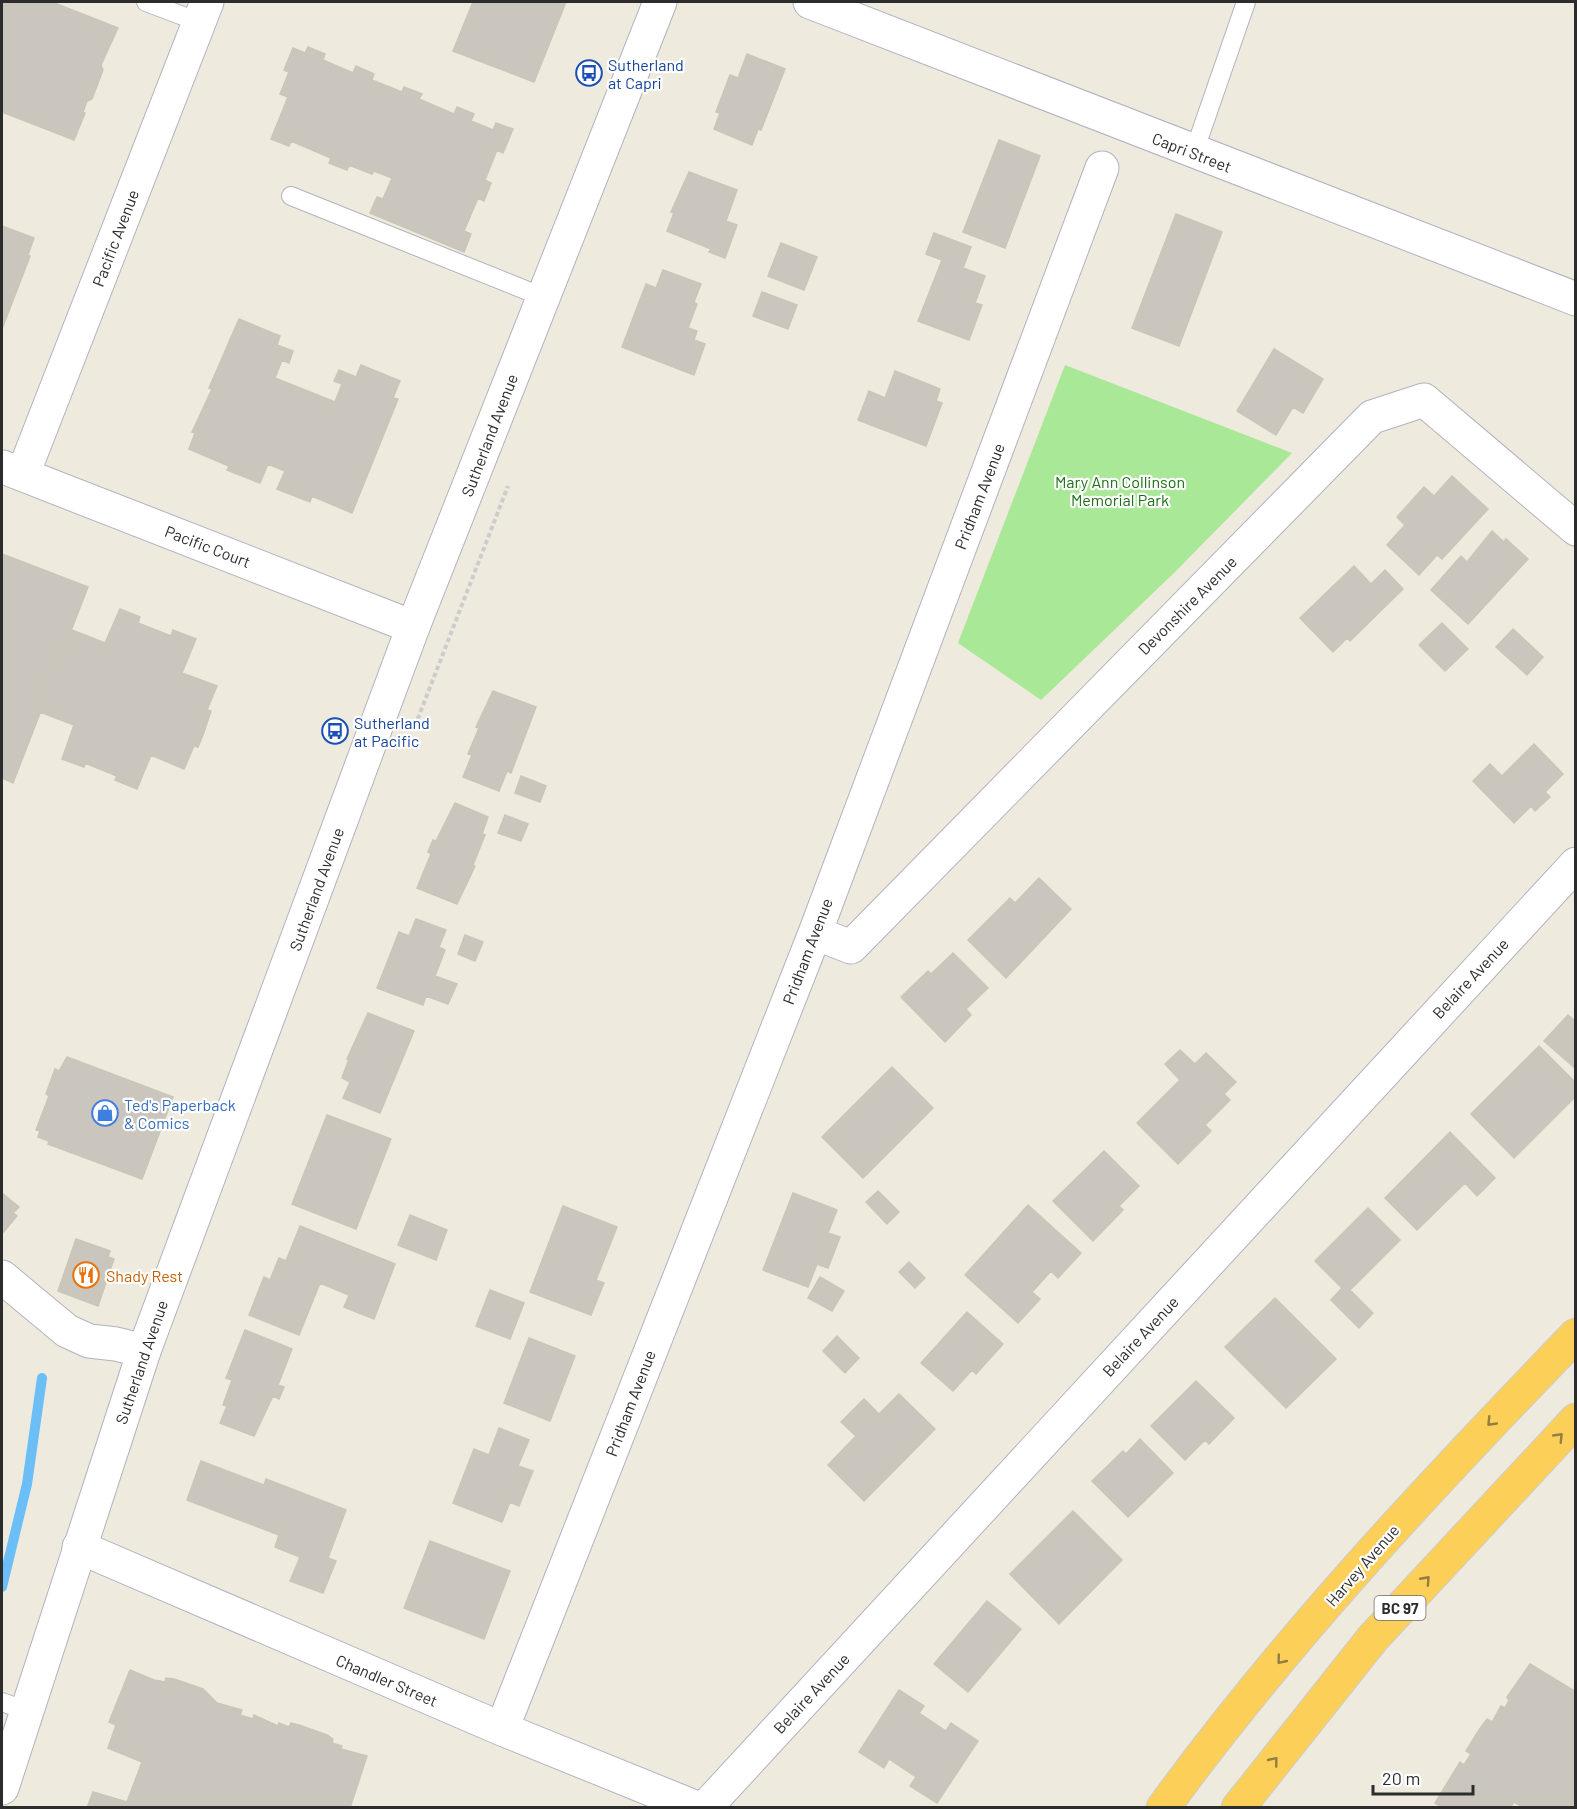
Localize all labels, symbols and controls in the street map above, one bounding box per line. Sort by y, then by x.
place label: Sutherland at Capri [608,55,684,92]
bus stop icon: Sutherland at Capri [574,58,604,88]
street label: Capri Street [1150,128,1234,176]
street label: Pacific Avenue [88,187,142,289]
street label: Sutherland Avenue [457,371,521,499]
street label: Pridham Avenue [950,440,1008,552]
park label: Mary Ann Collinson Memorial Park [1055,472,1185,509]
street label: Pacific Court [162,521,254,571]
street label: Devonshire Avenue [1134,552,1240,658]
place label: Sutherland at Pacific [354,713,430,750]
bus stop icon: Sutherland at Pacific [320,716,350,746]
street label: Sutherland Avenue [285,825,347,953]
street label: Pridham Avenue [778,895,836,1007]
street label: Belaire Avenue [1428,934,1512,1022]
place label: Ted's Paperback & Comics [124,1095,236,1132]
shop icon: Ted's Paperback & Comics [90,1098,120,1128]
restaurant icon: Shady Rest [71,1260,101,1290]
place label: Shady Rest [106,1266,183,1285]
street label: Belaire Avenue [1098,1292,1182,1380]
street label: Sutherland Avenue [111,1298,171,1426]
street label: Pridham Avenue [601,1347,659,1459]
one-way arrow [1487,1415,1498,1426]
one-way arrow [1551,1434,1562,1445]
street label: Harvey Avenue [1321,1520,1403,1610]
one-way arrow [1419,1576,1430,1587]
road number: BC 97 [1374,1596,1426,1620]
street label: Belaire Avenue [769,1649,853,1737]
street label: Chandler Street [333,1650,441,1710]
one-way arrow [1277,1653,1288,1664]
one-way arrow [1266,1757,1277,1768]
scale bar [1373,1758,1474,1796]
text: 20 m [1382,1767,1420,1789]

